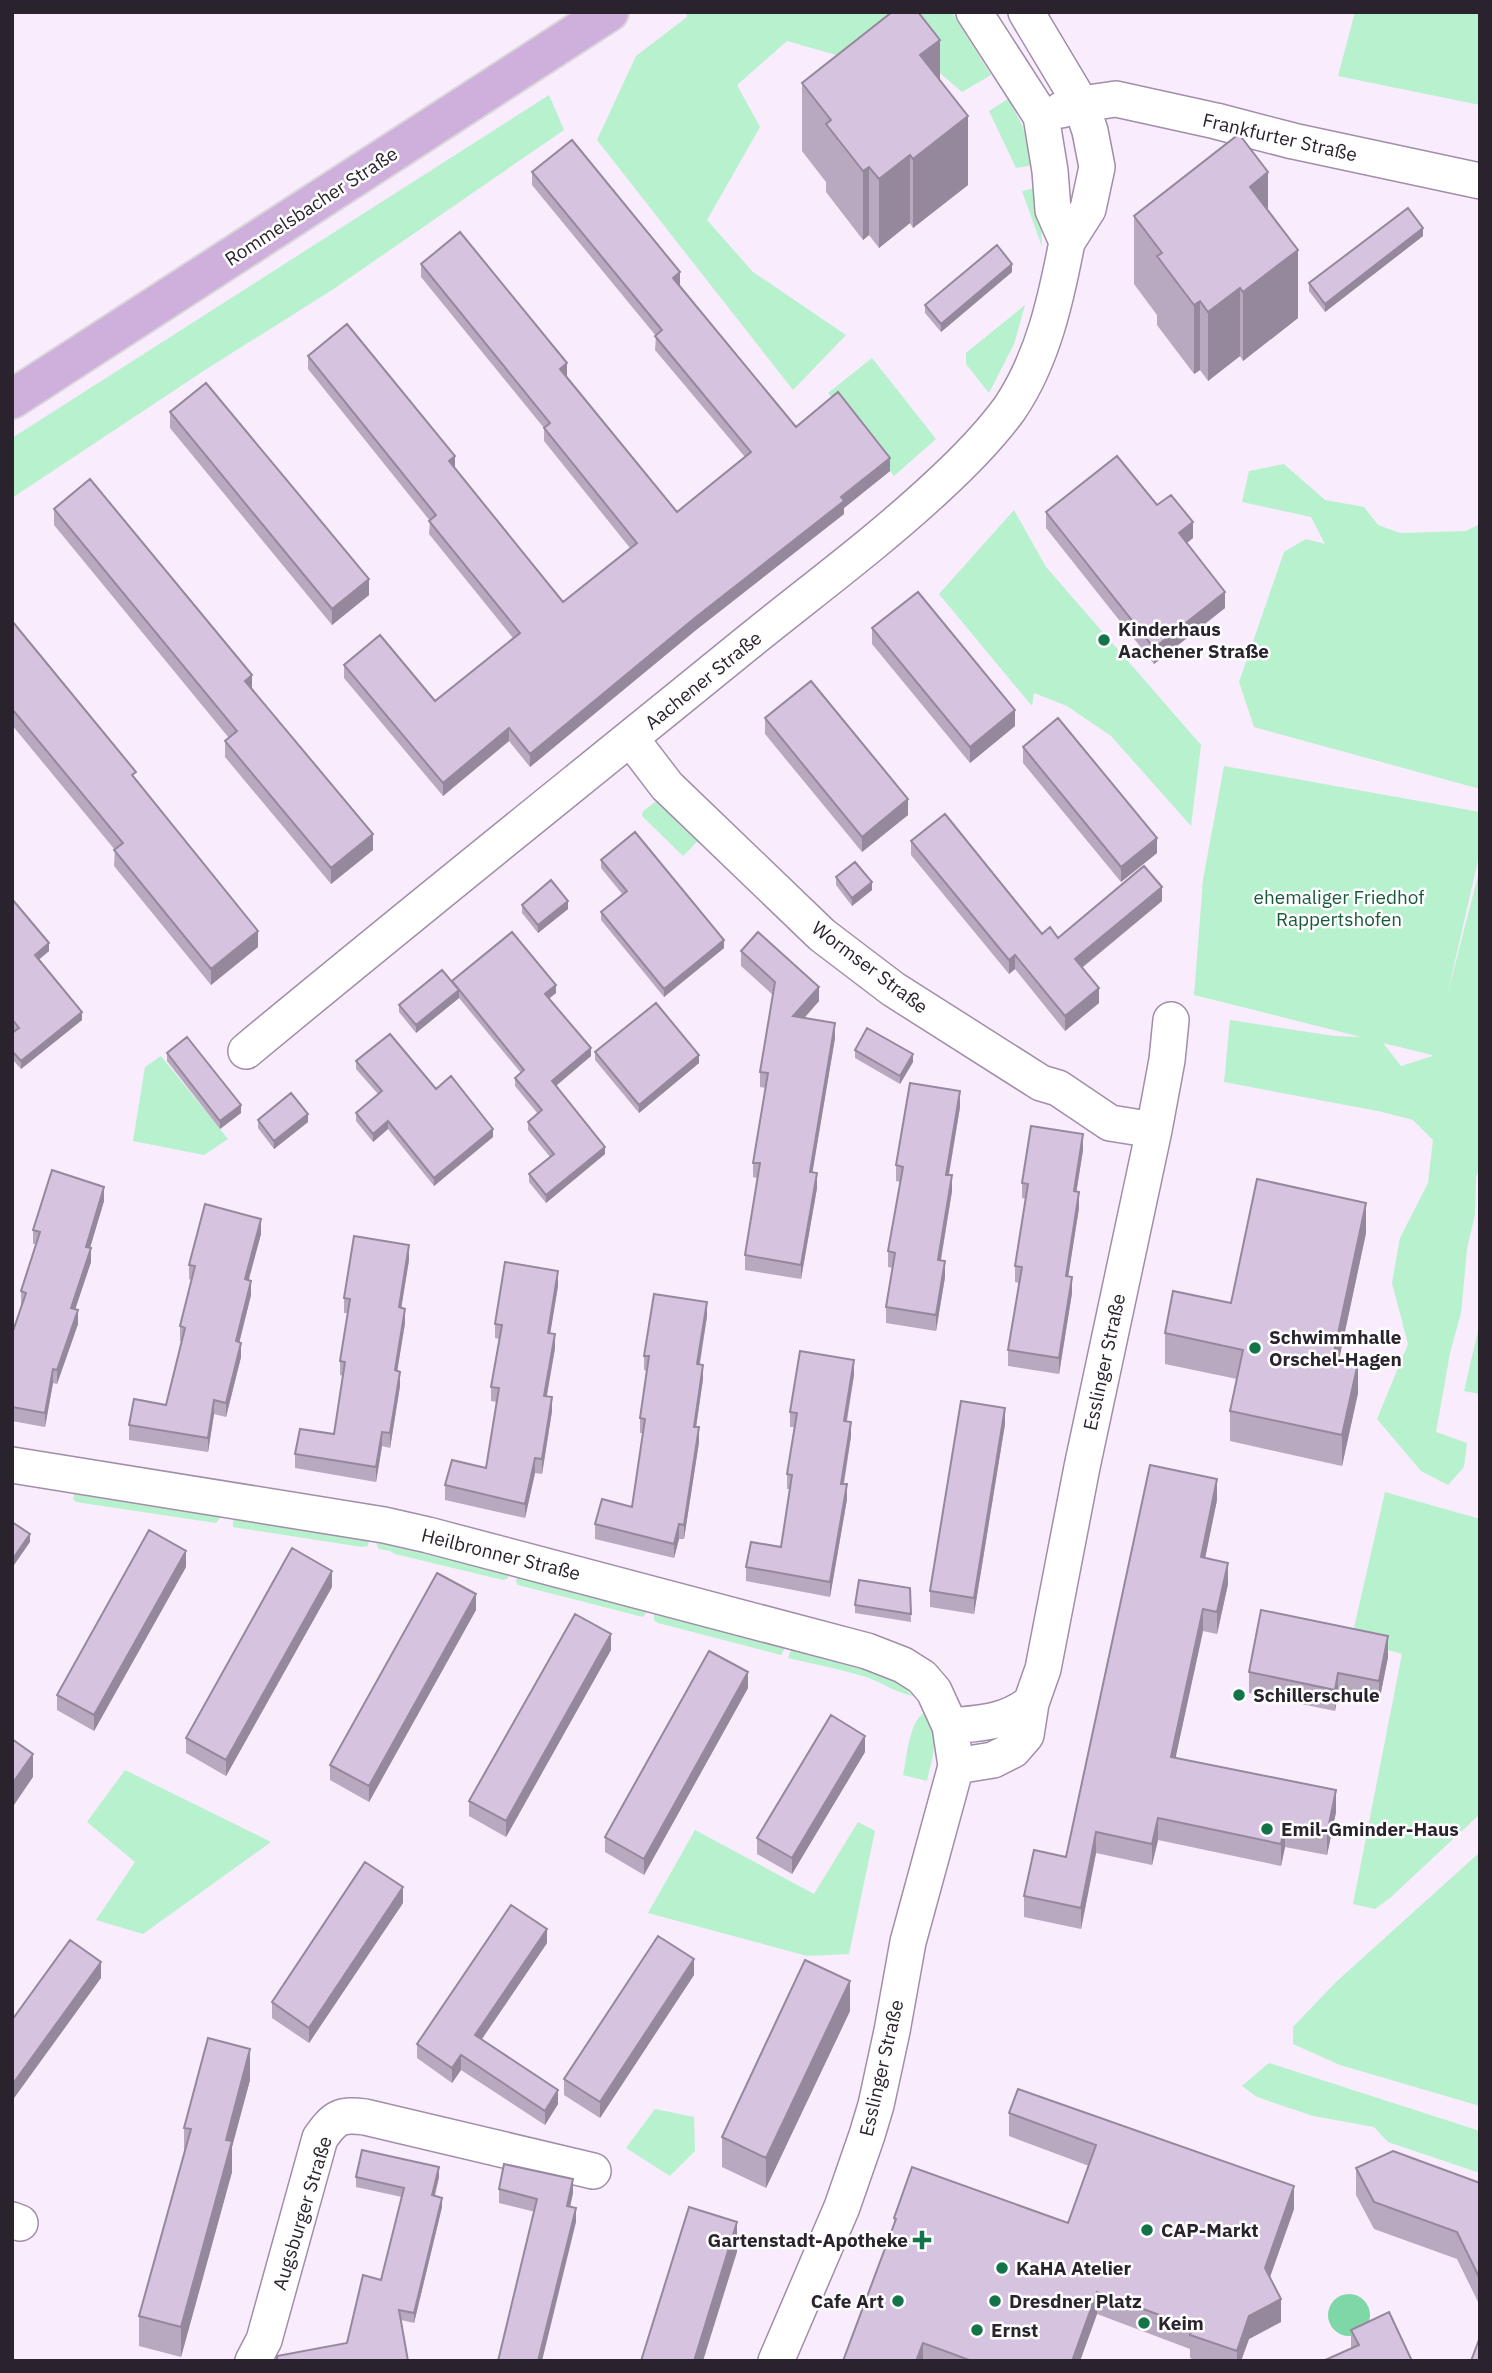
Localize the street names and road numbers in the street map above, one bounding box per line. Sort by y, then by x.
street label: Frankfurter Straße [1200,108,1360,166]
street label: Rommelsbacher Straße [220,141,402,271]
street label: Aachener Straße [640,626,766,734]
street label: Wormser Straße [807,915,933,1019]
street label: Esslinger Straße [1078,1291,1130,1433]
street label: Heilbronner Straße [419,1523,583,1585]
street label: Esslinger Straße [854,1997,908,2139]
street label: Augsburger Straße [267,2133,337,2293]

